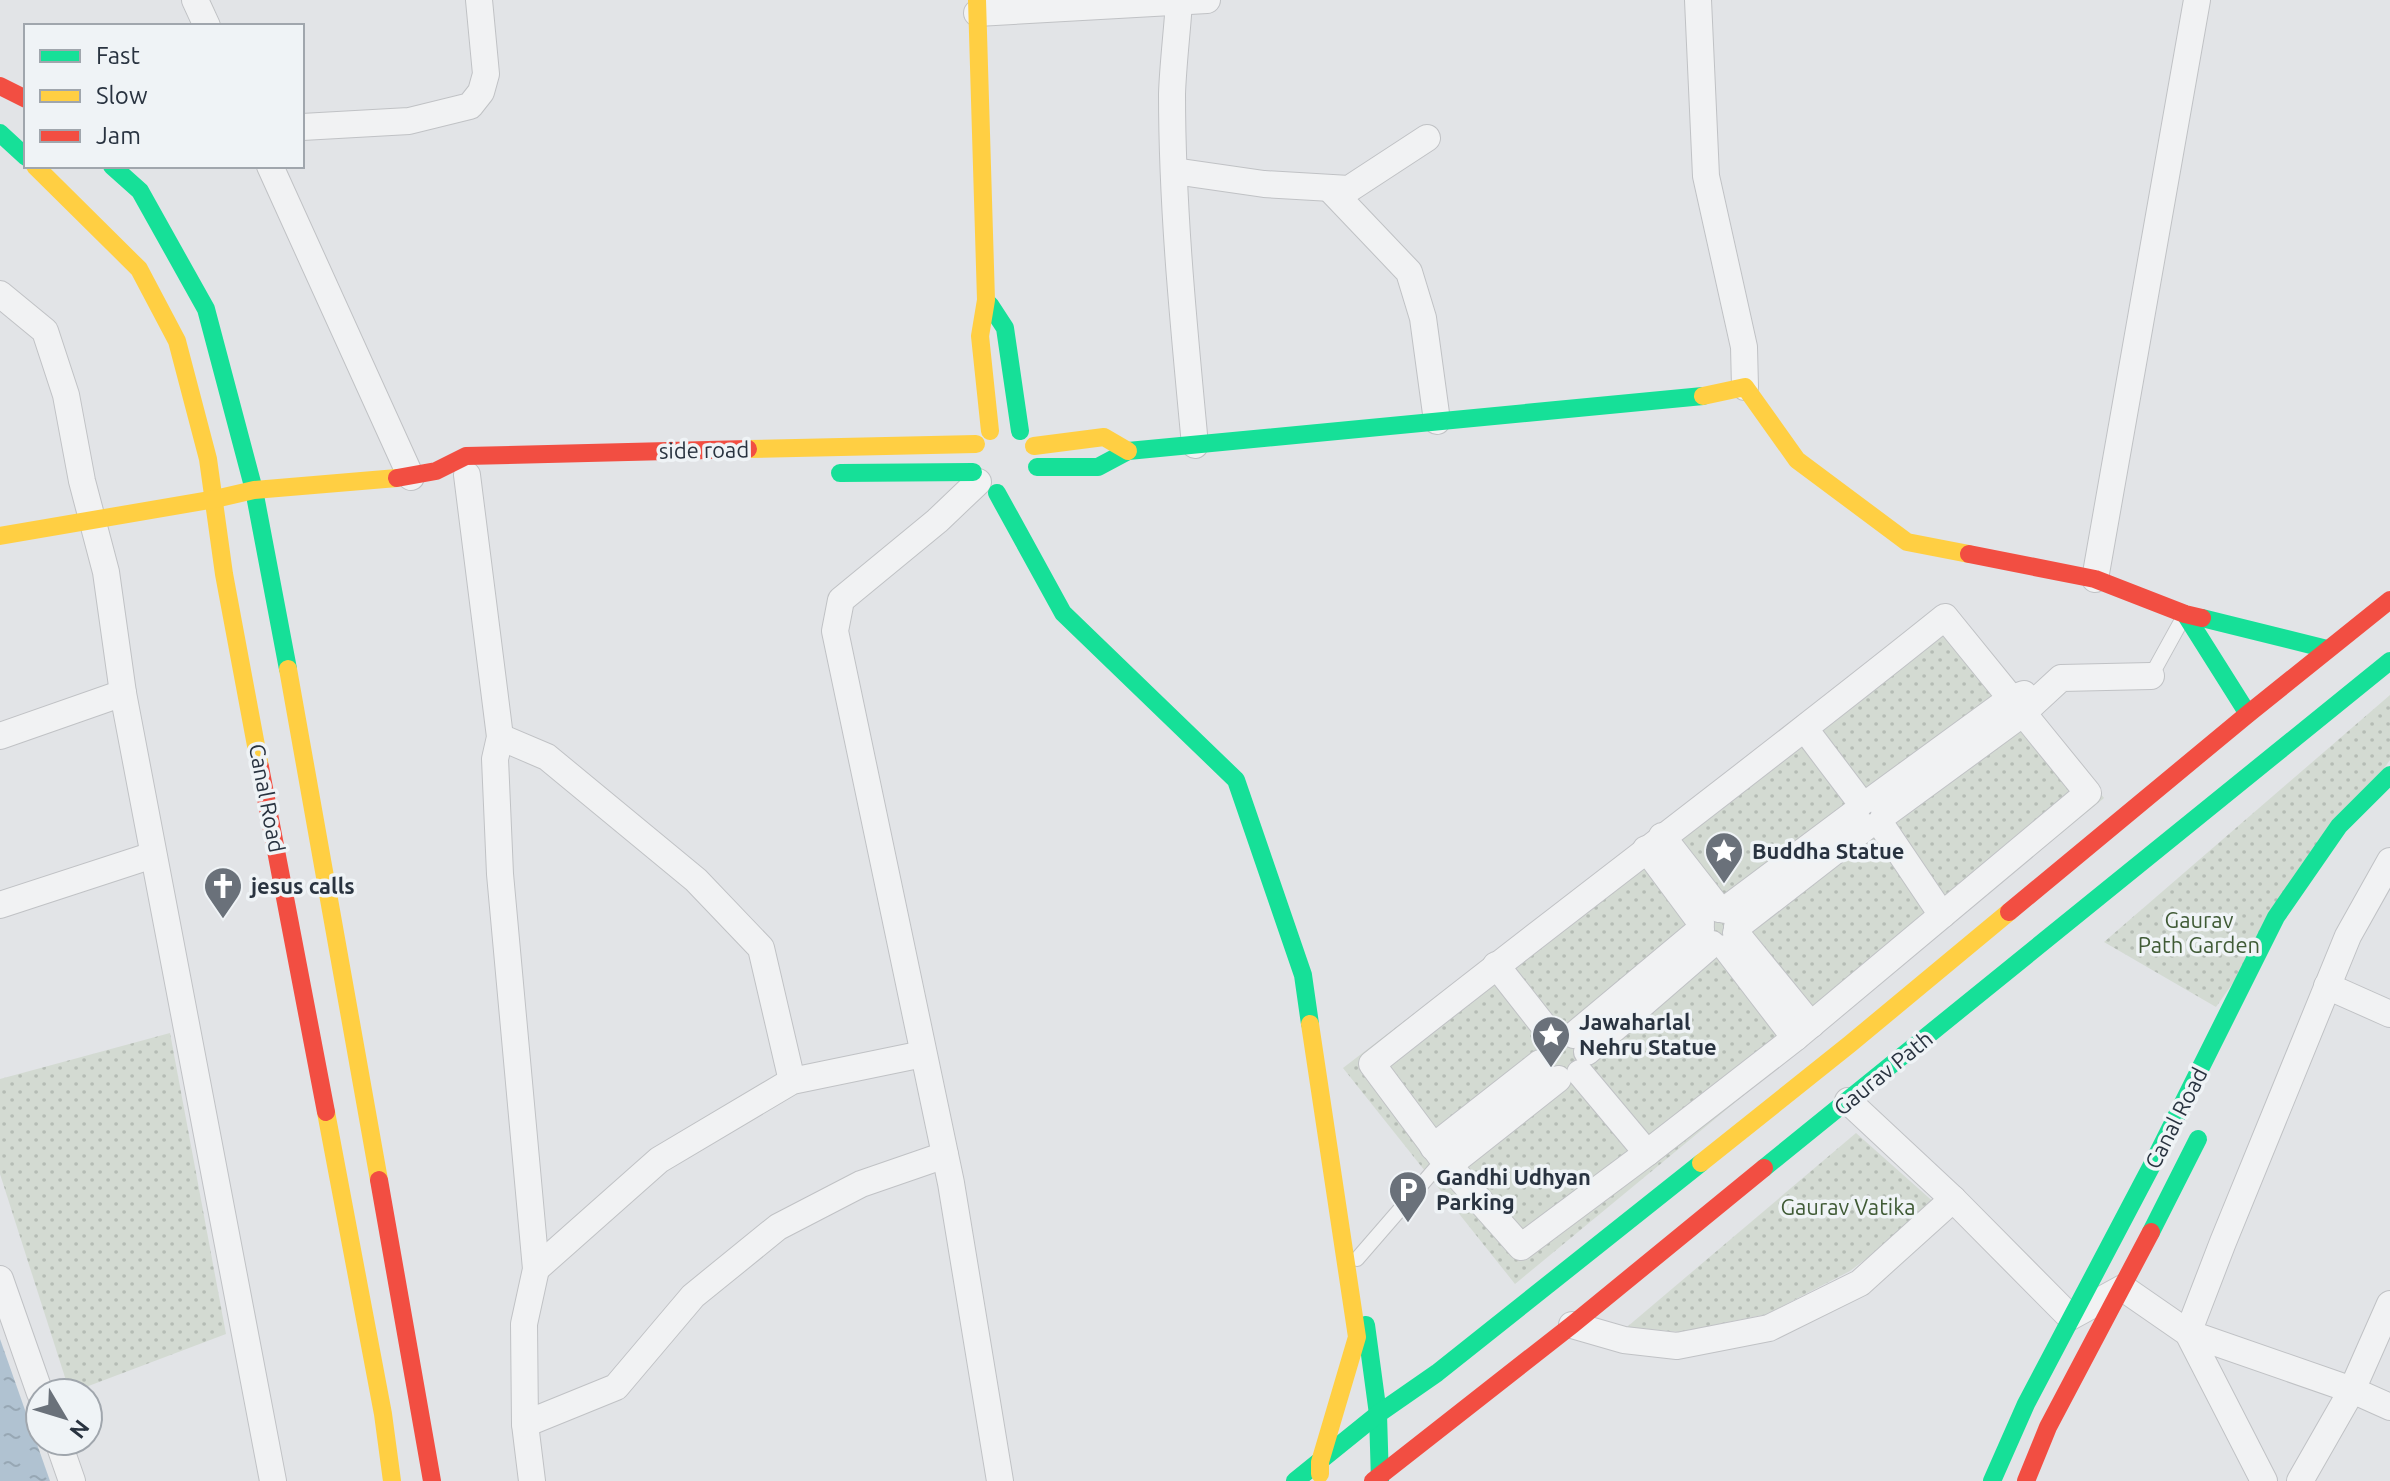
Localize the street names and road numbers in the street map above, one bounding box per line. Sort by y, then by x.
street label: side road [659,436,749,463]
street label: Canal Road [245,741,290,854]
street label: Gaurav Path [1828,1025,1937,1120]
street label: Canal Road [2139,1063,2212,1173]

